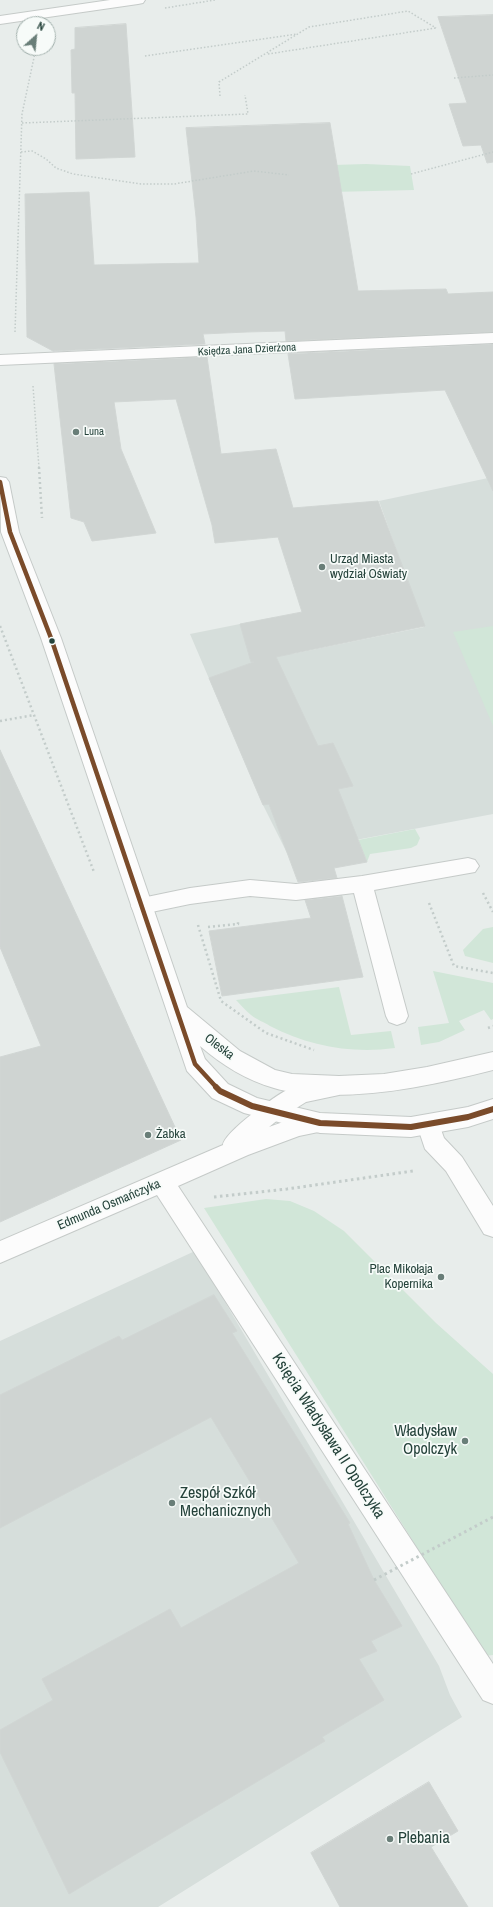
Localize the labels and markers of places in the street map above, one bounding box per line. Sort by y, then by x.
place label: Luna [84,425,104,439]
marker: Luna [71,427,81,437]
place label: Urząd Miasta wydział Oświaty [330,552,407,583]
marker: Urząd Miasta wydział Oświaty [317,562,327,572]
unlabelled marker [47,636,57,646]
place label: Żabka [156,1127,186,1143]
marker: Żabka [143,1130,153,1140]
place label: Plac Mikołaja Kopernika [370,1262,433,1293]
marker: Plac Mikołaja Kopernika [436,1272,446,1282]
place label: Władysław Opolczyk [394,1422,457,1460]
marker: Władysław Opolczyk [460,1436,470,1446]
place label: Zespół Szkół Mechanicznych [180,1484,271,1522]
marker: Zespół Szkół Mechanicznych [167,1498,177,1508]
place label: Plebania [398,1829,450,1849]
marker: Plebania [385,1834,395,1844]

